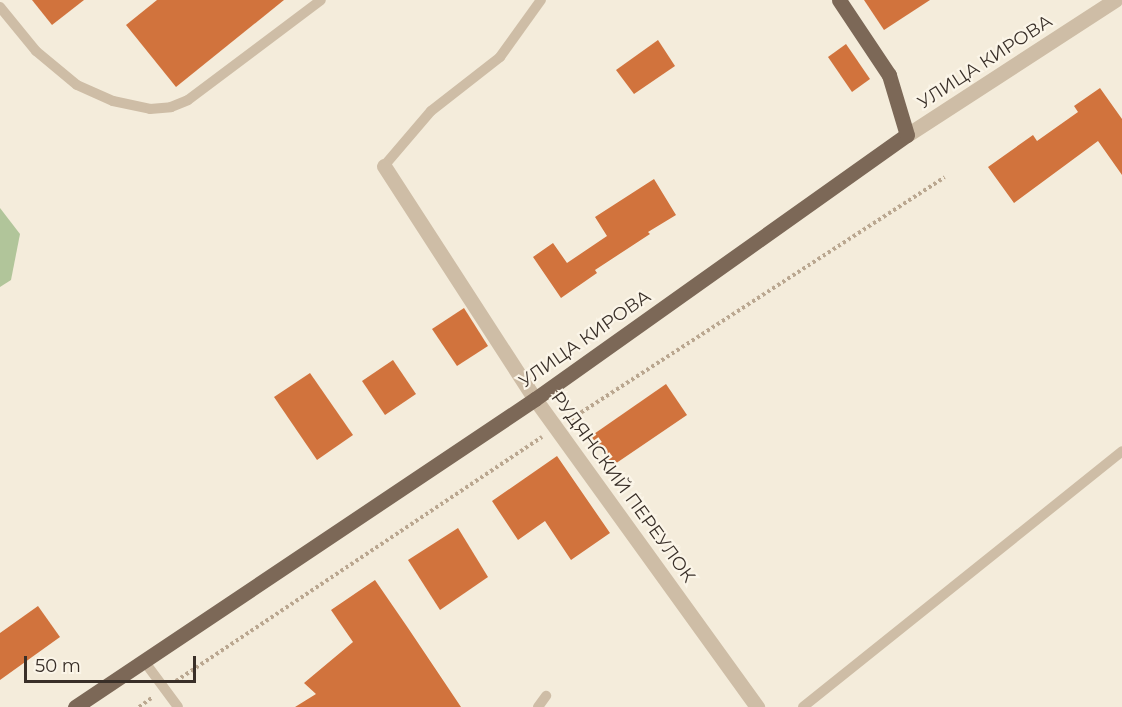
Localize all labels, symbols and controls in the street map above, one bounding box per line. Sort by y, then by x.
street label: УЛИЦА КИРОВА [914,11,1056,113]
street label: УЛИЦА КИРОВА [515,285,655,393]
street label: РУДЯНСКИЙ ПЕРЕУЛОК [546,387,700,587]
scale bar [27,644,200,682]
text: 50 m [35,655,81,677]

